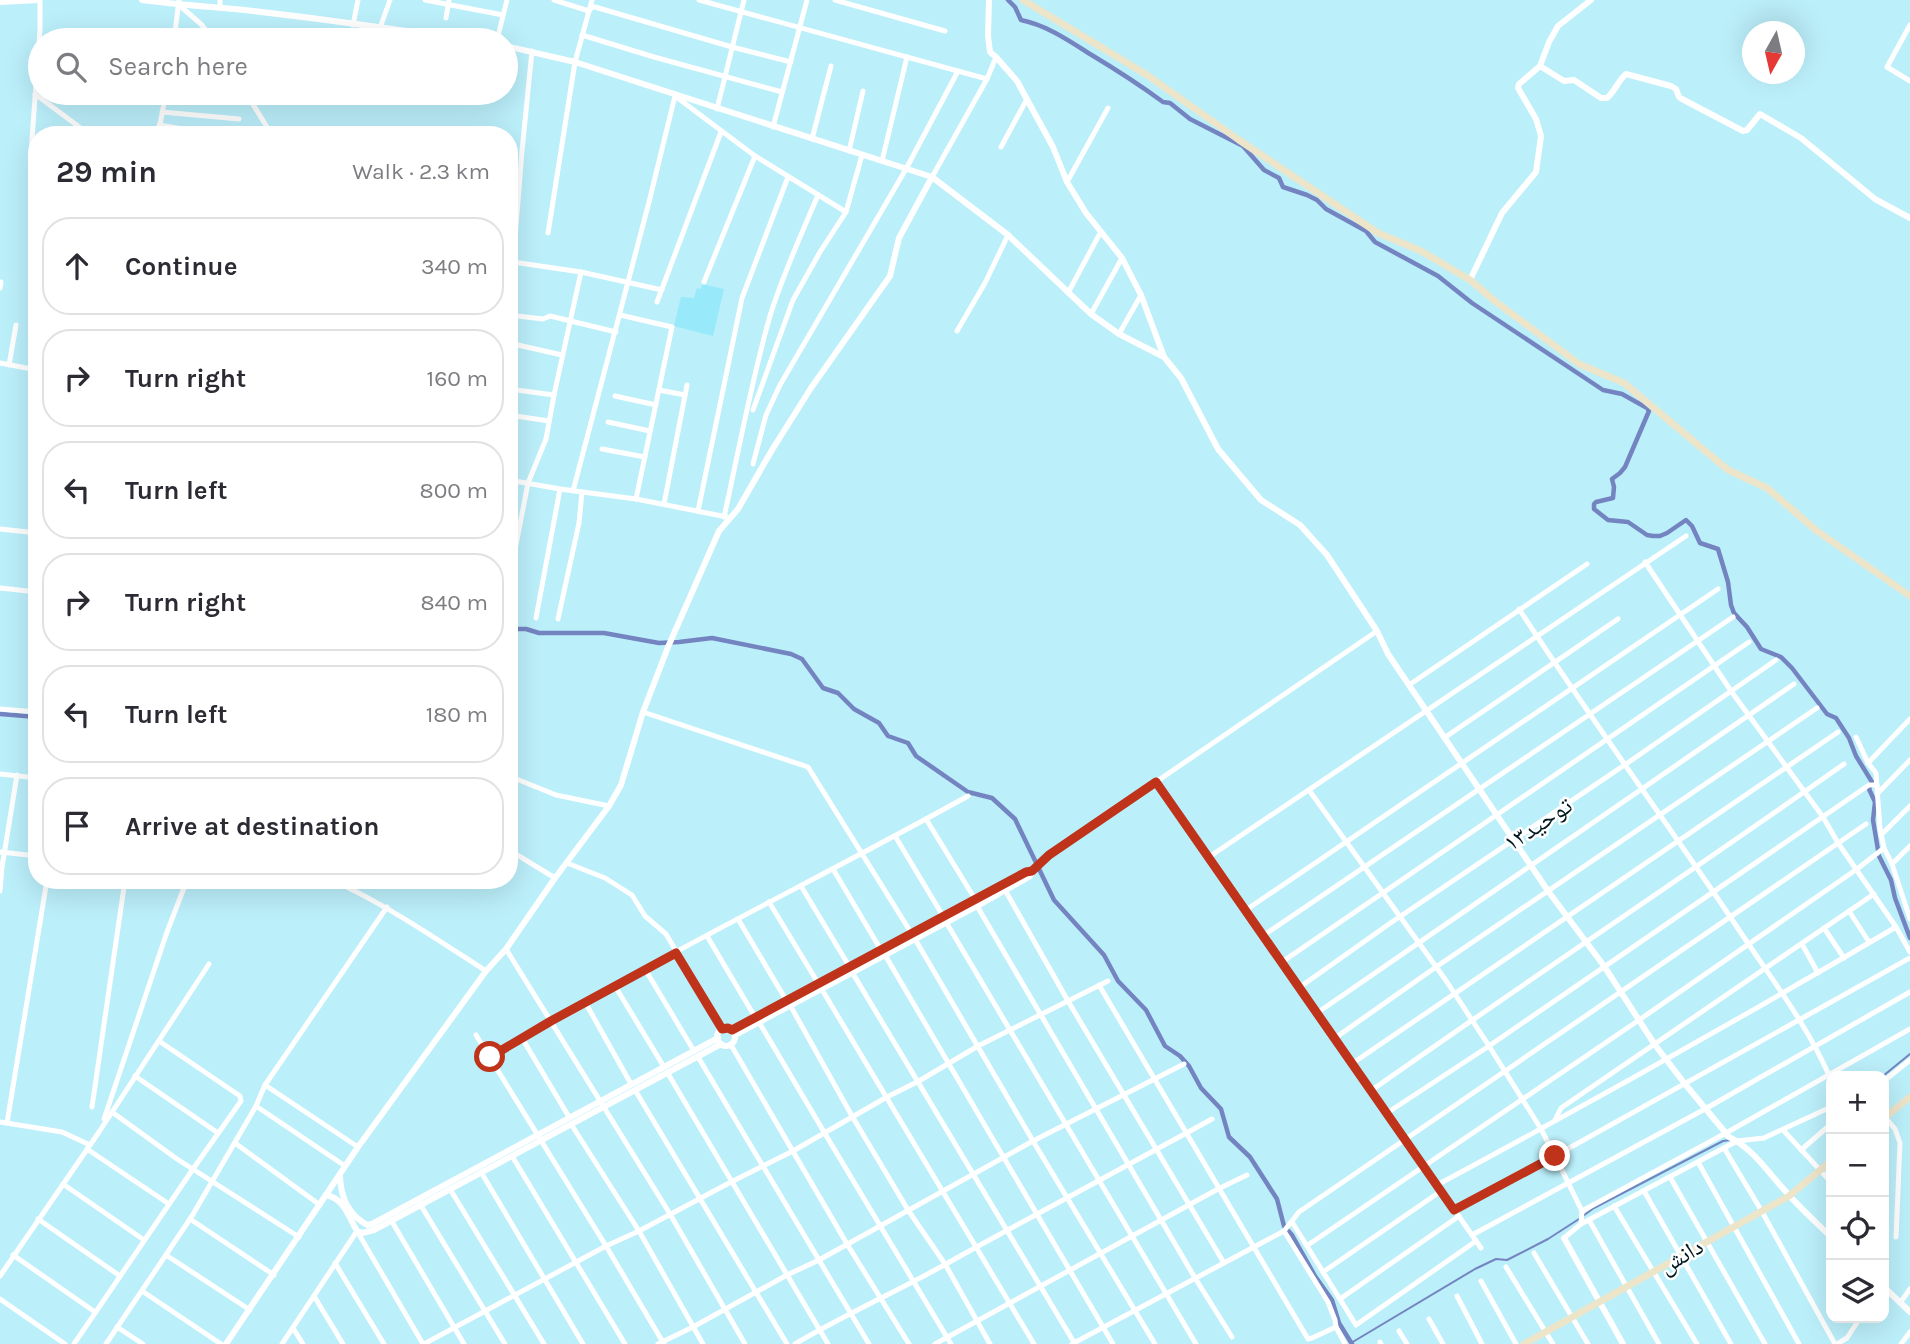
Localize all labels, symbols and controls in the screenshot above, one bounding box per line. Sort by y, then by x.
north arrow [1742,21,1805,84]
search box [28,28,518,105]
icon: search [52,48,90,86]
text: Search here [108,51,248,82]
text: 29 min [56,154,157,190]
text: Walk · 2.3 km [352,158,490,185]
icon: ahead [58,247,96,285]
text: Continue [125,251,237,282]
text: 340 m [421,253,488,280]
icon: right [58,359,96,397]
text: Turn right [125,363,246,394]
text: 160 m [427,365,488,392]
icon: left [58,471,96,509]
text: Turn left [125,475,227,506]
text: 800 m [420,477,488,504]
icon: right [58,583,96,621]
text: Turn right [125,587,246,618]
text: 840 m [420,589,488,616]
icon: left [58,695,96,733]
text: Turn left [125,699,227,730]
text: 180 m [426,701,488,728]
street label: توحید۱۳ [1499,791,1577,857]
icon: arrive [58,807,96,845]
text: Arrive at destination [125,811,379,842]
route start [474,1041,505,1072]
map controls [1826,1071,1889,1323]
button: + [1826,1071,1889,1134]
button: − [1826,1134,1889,1197]
route end [1539,1140,1570,1171]
button: locate [1826,1197,1889,1260]
street label: دانش [1654,1232,1708,1280]
button: layers [1826,1260,1889,1323]

